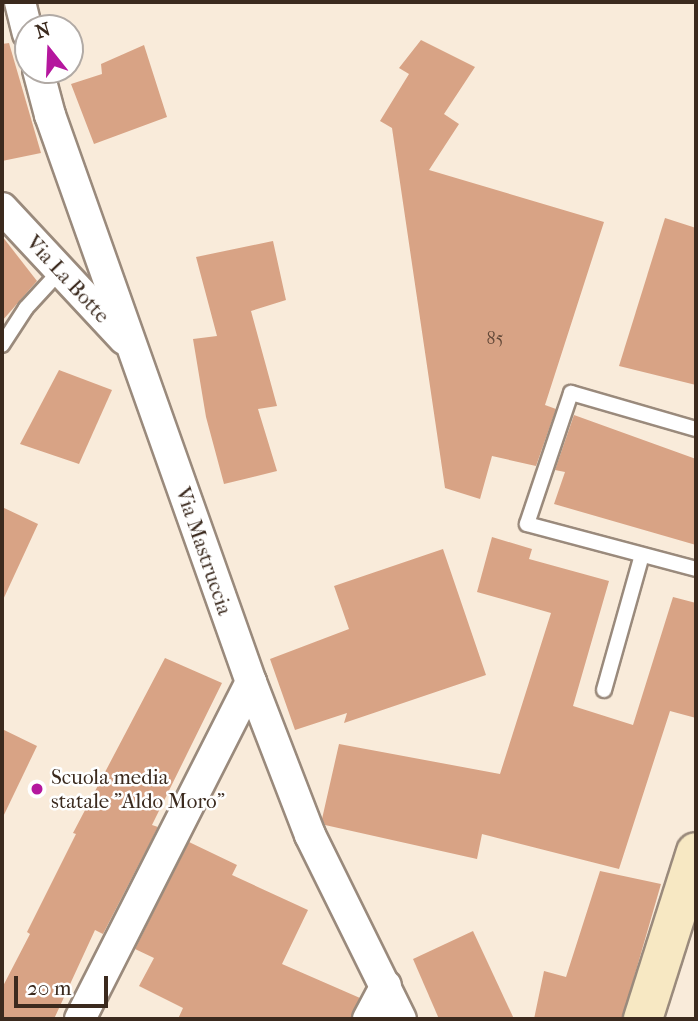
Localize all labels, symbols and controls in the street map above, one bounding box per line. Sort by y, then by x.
north arrow [14,14,84,84]
text: N [33,18,53,44]
street label: Via La Botte [21,230,115,328]
house number: 85 [487,328,503,350]
street label: Via Mastruccia [170,484,238,618]
place label: Scuola media statale "Aldo Moro" [51,764,225,814]
marker: Scuola media statale "Aldo Moro" [29,781,45,797]
scale bar [18,962,112,1006]
text: 20 m [27,976,71,1000]

